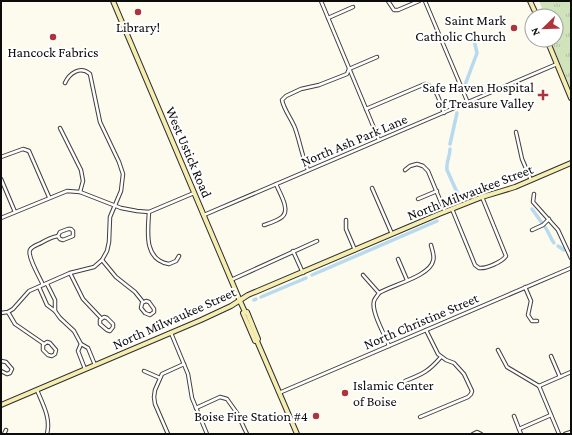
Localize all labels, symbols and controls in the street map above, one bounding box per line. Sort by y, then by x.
marker: Library! [133,7,143,17]
north arrow [524,8,564,48]
place label: Saint Mark Catholic Church [415,12,506,44]
place label: Library! [116,19,160,35]
marker: Saint Mark Catholic Church [509,23,519,33]
text: N [528,26,542,38]
marker: Hancock Fabrics [48,32,58,42]
place label: Hancock Fabrics [7,44,99,60]
place label: Safe Haven Hospital of Treasure Valley [423,79,535,111]
marker: Safe Haven Hospital of Treasure Valley [537,89,549,101]
street label: West Ustick Road [163,104,216,200]
street label: North Ash Park Lane [298,110,410,170]
street label: North Milwaukee Street [405,161,535,223]
street label: North Milwaukee Street [110,283,238,352]
street label: North Christine Street [361,289,481,352]
place label: Islamic Center of Boise [353,377,434,409]
marker: Islamic Center of Boise [340,388,350,398]
place label: Boise Fire Station #4 [194,408,308,424]
marker: Boise Fire Station #4 [311,411,321,421]

